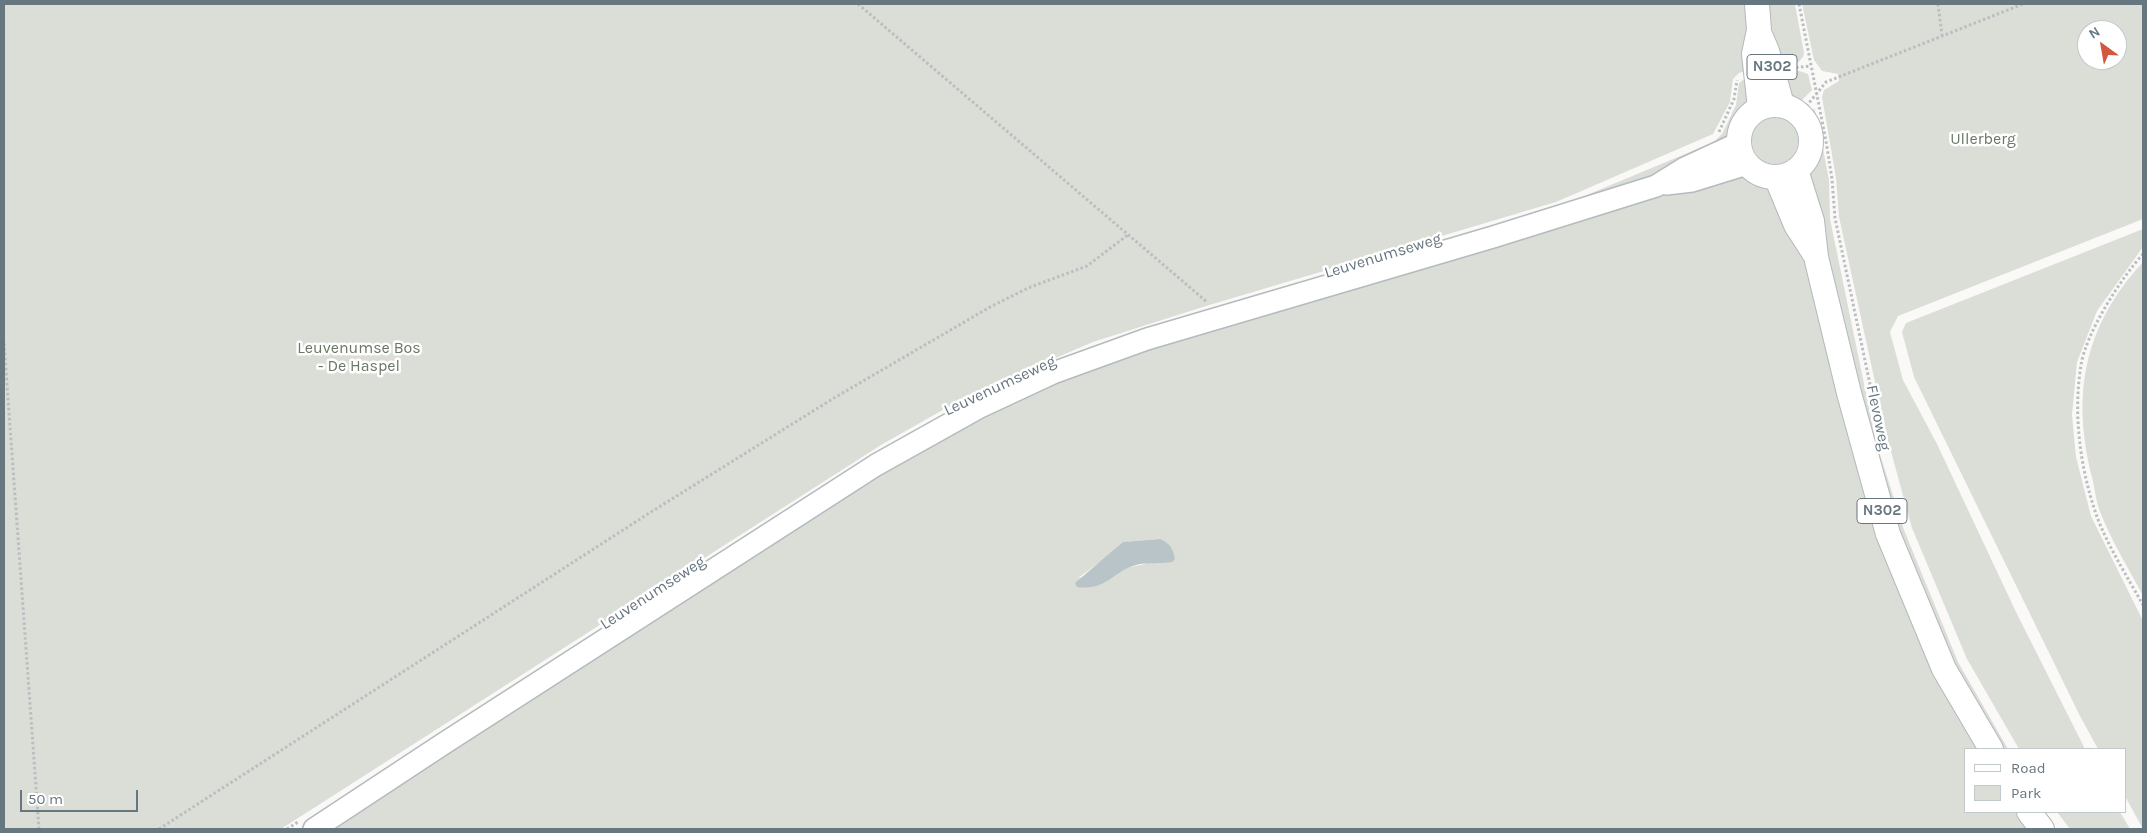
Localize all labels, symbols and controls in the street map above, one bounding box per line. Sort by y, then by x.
north arrow [2077,20,2127,70]
text: N [2086,23,2103,43]
road number: N302 [1747,54,1797,80]
park label: Ullerberg [1950,129,2016,149]
street label: Leuvenumseweg [1322,229,1444,283]
park label: Leuvenumse Bos - De Haspel [297,338,421,376]
street label: Leuvenumseweg [941,352,1059,420]
street label: Flevoweg [1862,383,1894,453]
road number: N302 [1857,498,1907,524]
street label: Leuvenumseweg [597,552,709,634]
legend [1964,748,2127,813]
text: Road [2011,759,2046,777]
scale bar [22,780,140,812]
text: Park [2011,784,2041,802]
text: 50 m [28,790,63,808]

